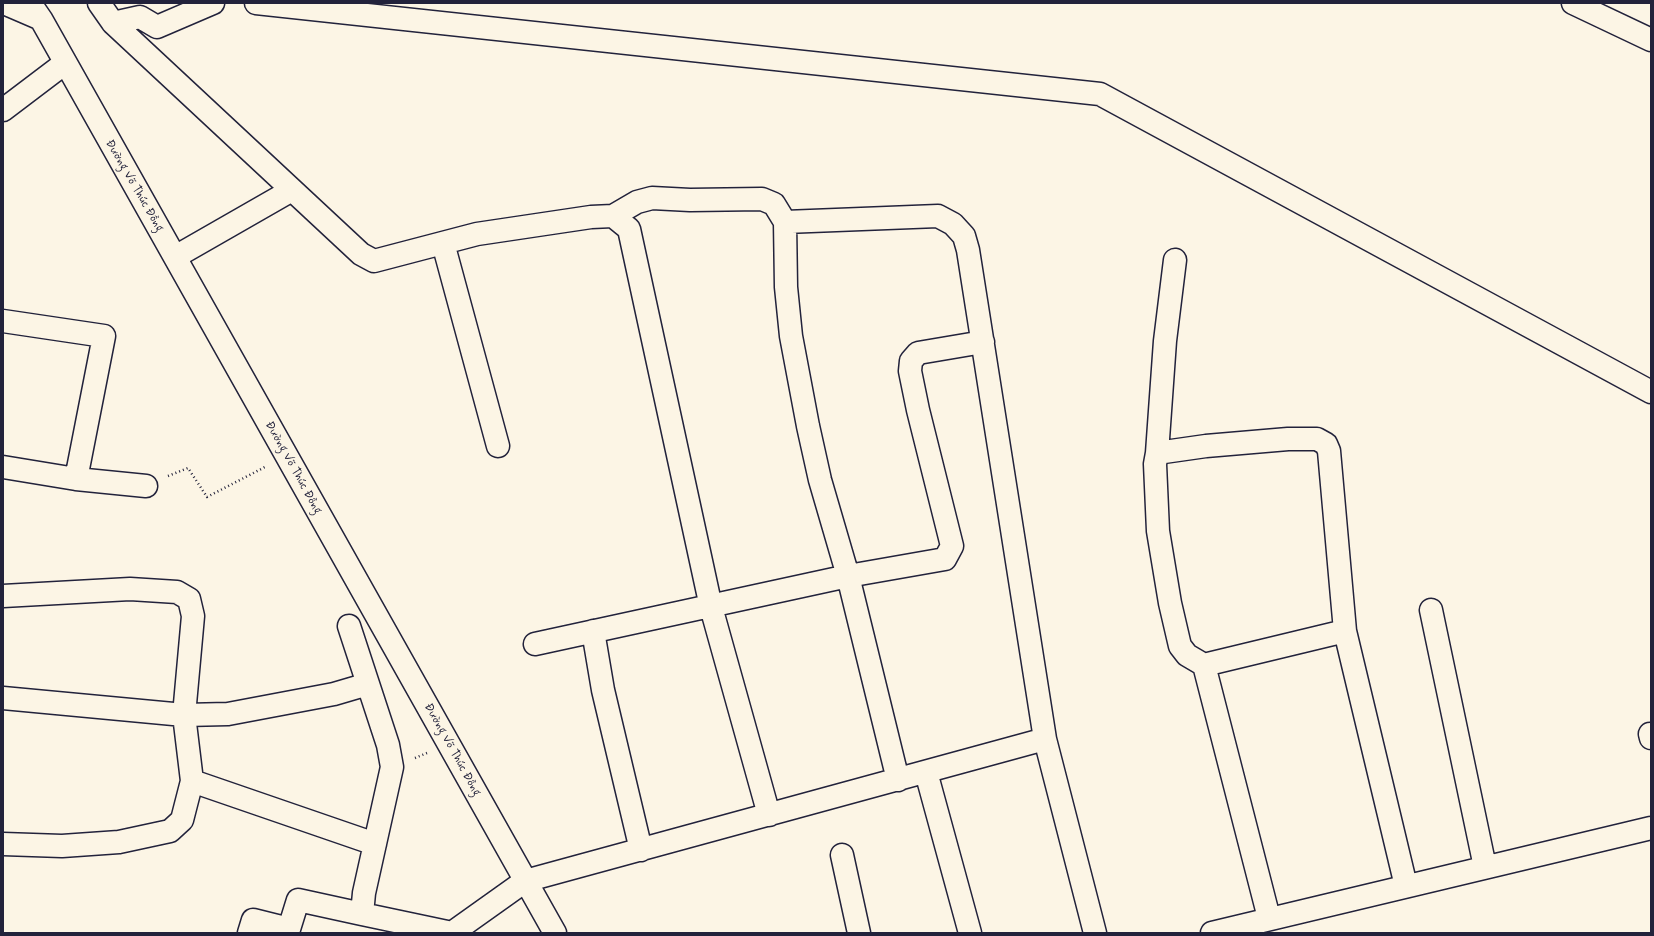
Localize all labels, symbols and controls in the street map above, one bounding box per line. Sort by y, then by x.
street label: Đường Võ Thúc Đồng [102,137,166,235]
street label: Đường Võ Thúc Đồng [261,419,325,517]
street label: Đường Võ Thúc Đồng [420,701,484,799]

